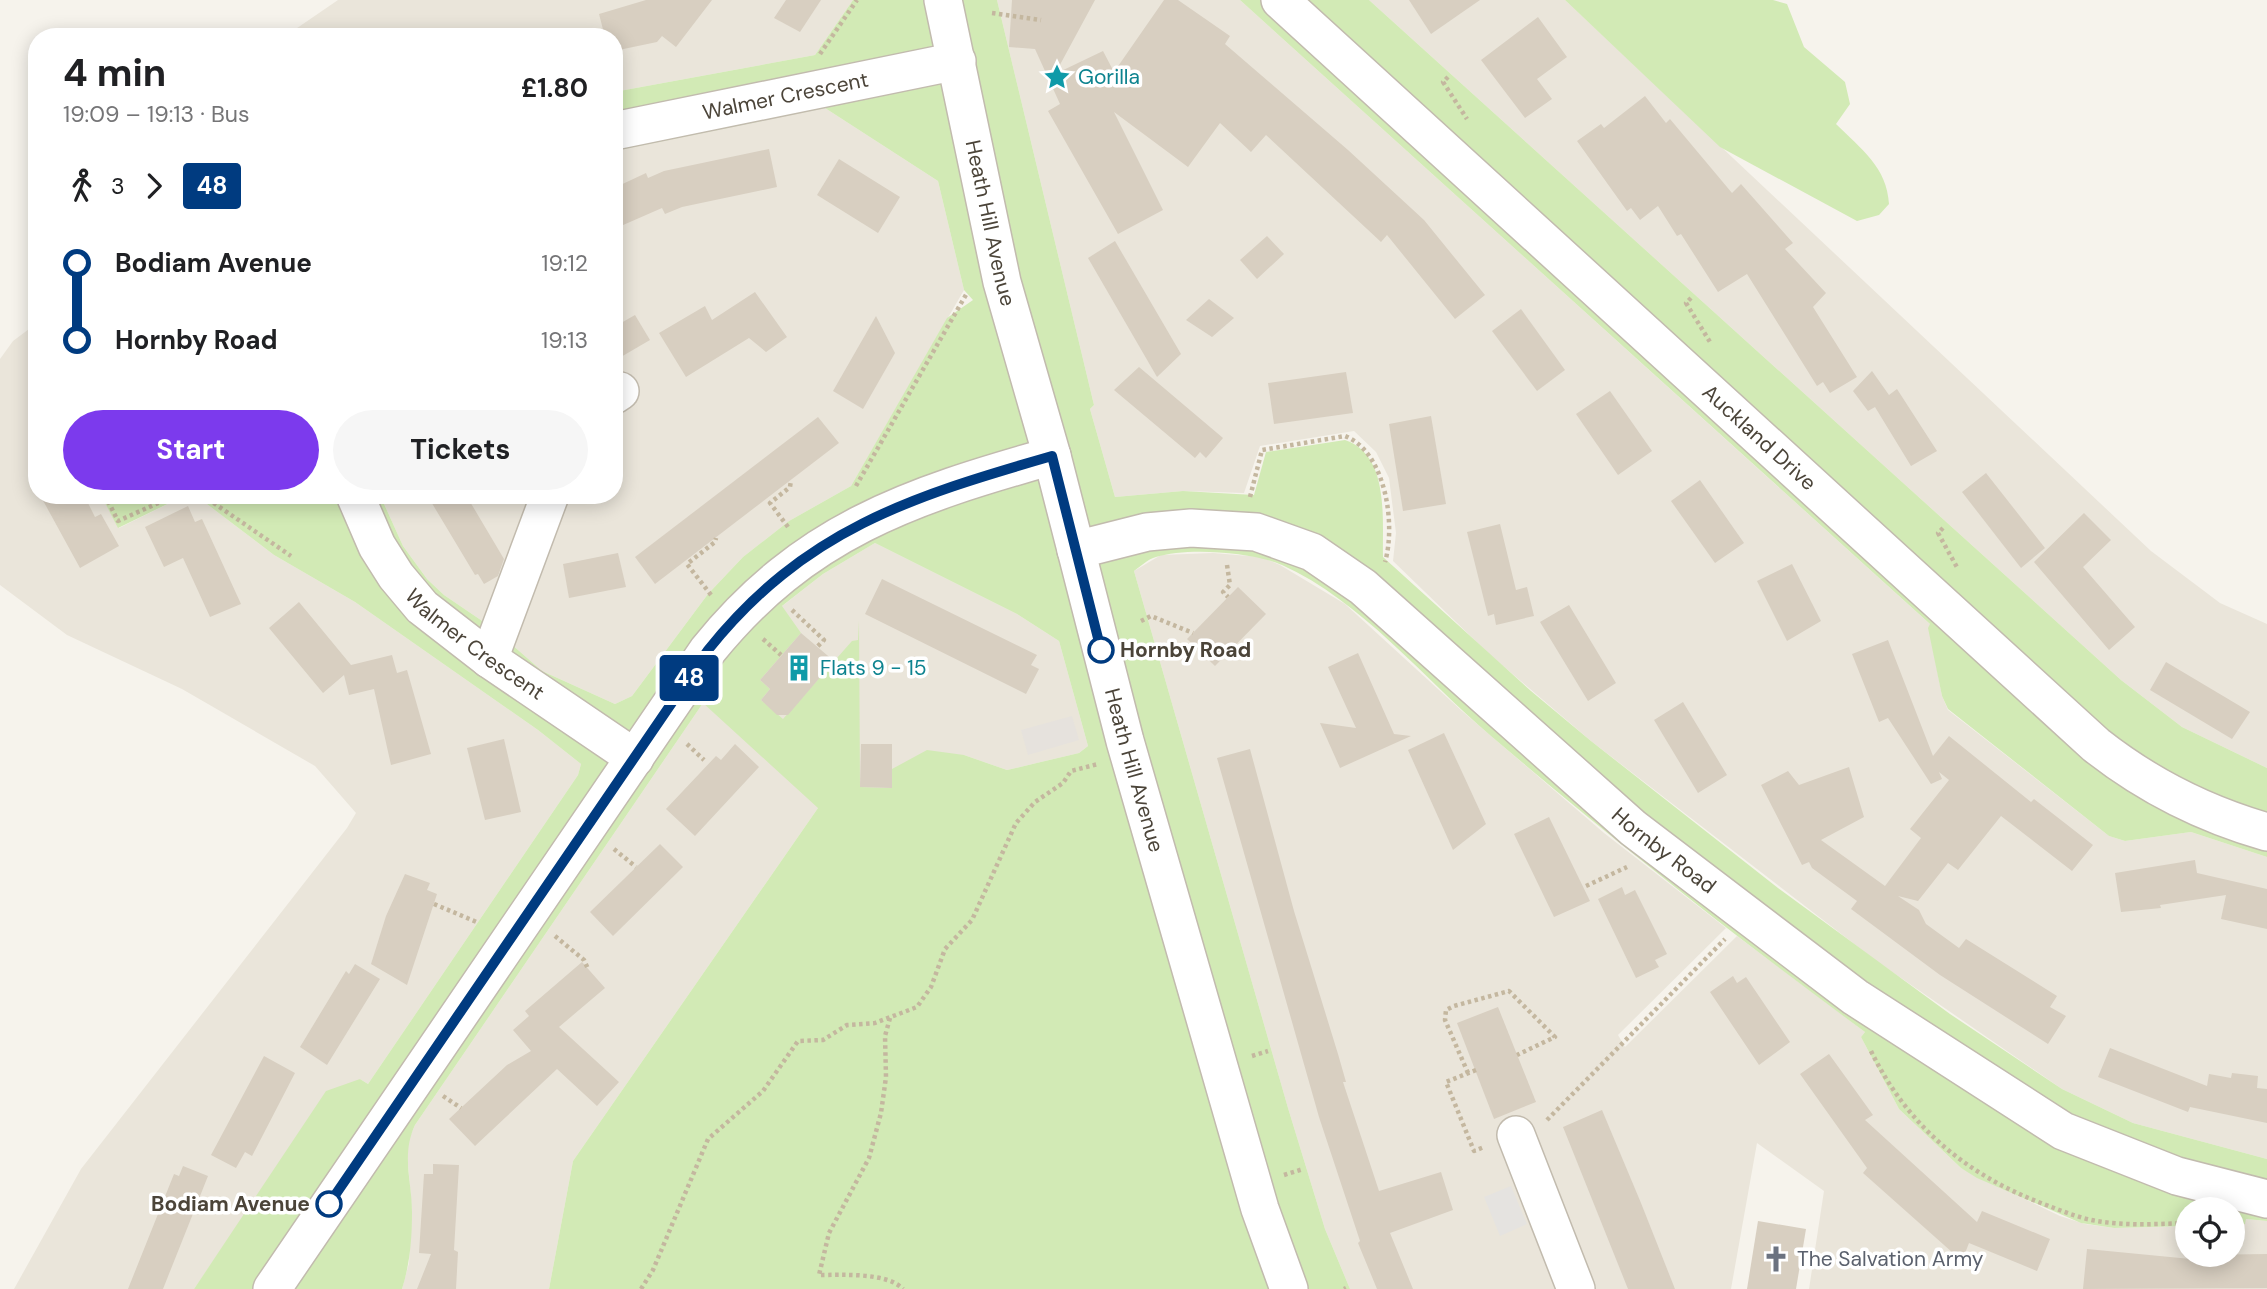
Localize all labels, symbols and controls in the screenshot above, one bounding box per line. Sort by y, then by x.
text: 4 min [63,48,166,98]
place icon: Gorilla [1042,62,1072,92]
place label: Gorilla [1078,63,1140,91]
street label: Walmer Crescent [700,65,871,127]
text: £1.80 [521,71,588,105]
text: 19:09 – 19:13 · Bus [63,99,249,129]
street label: Heath Hill Avenue [959,138,1022,309]
icon: walk [63,167,101,205]
icon: forward [135,167,173,205]
text: 48 [197,170,227,201]
text: 3 [111,171,125,201]
text: Bodiam Avenue [115,246,312,280]
text: 19:12 [541,248,588,278]
text: Hornby Road [115,323,278,357]
text: 19:13 [541,325,588,355]
street label: Auckland Drive [1696,378,1822,497]
button: Start [63,410,319,490]
button: Tickets [333,410,588,490]
street label: Walmer Crescent [399,583,550,707]
place label: Hornby Road [1120,636,1251,664]
marker: Hornby Road [1088,637,1114,663]
building icon: Flats 9 - 15 [784,653,814,683]
place label: Flats 9 - 15 [820,654,927,682]
line badge: 48 [658,655,720,701]
text: 48 [674,662,704,693]
street label: Heath Hill Avenue [1098,685,1170,856]
street label: Hornby Road [1606,801,1722,900]
place label: Bodiam Avenue [151,1190,310,1218]
marker: Bodiam Avenue [316,1191,342,1217]
map controls [2175,1197,2245,1267]
button: locate [2175,1197,2245,1267]
church icon: The Salvation Army [1761,1244,1791,1274]
place label: The Salvation Army [1797,1245,1984,1273]

